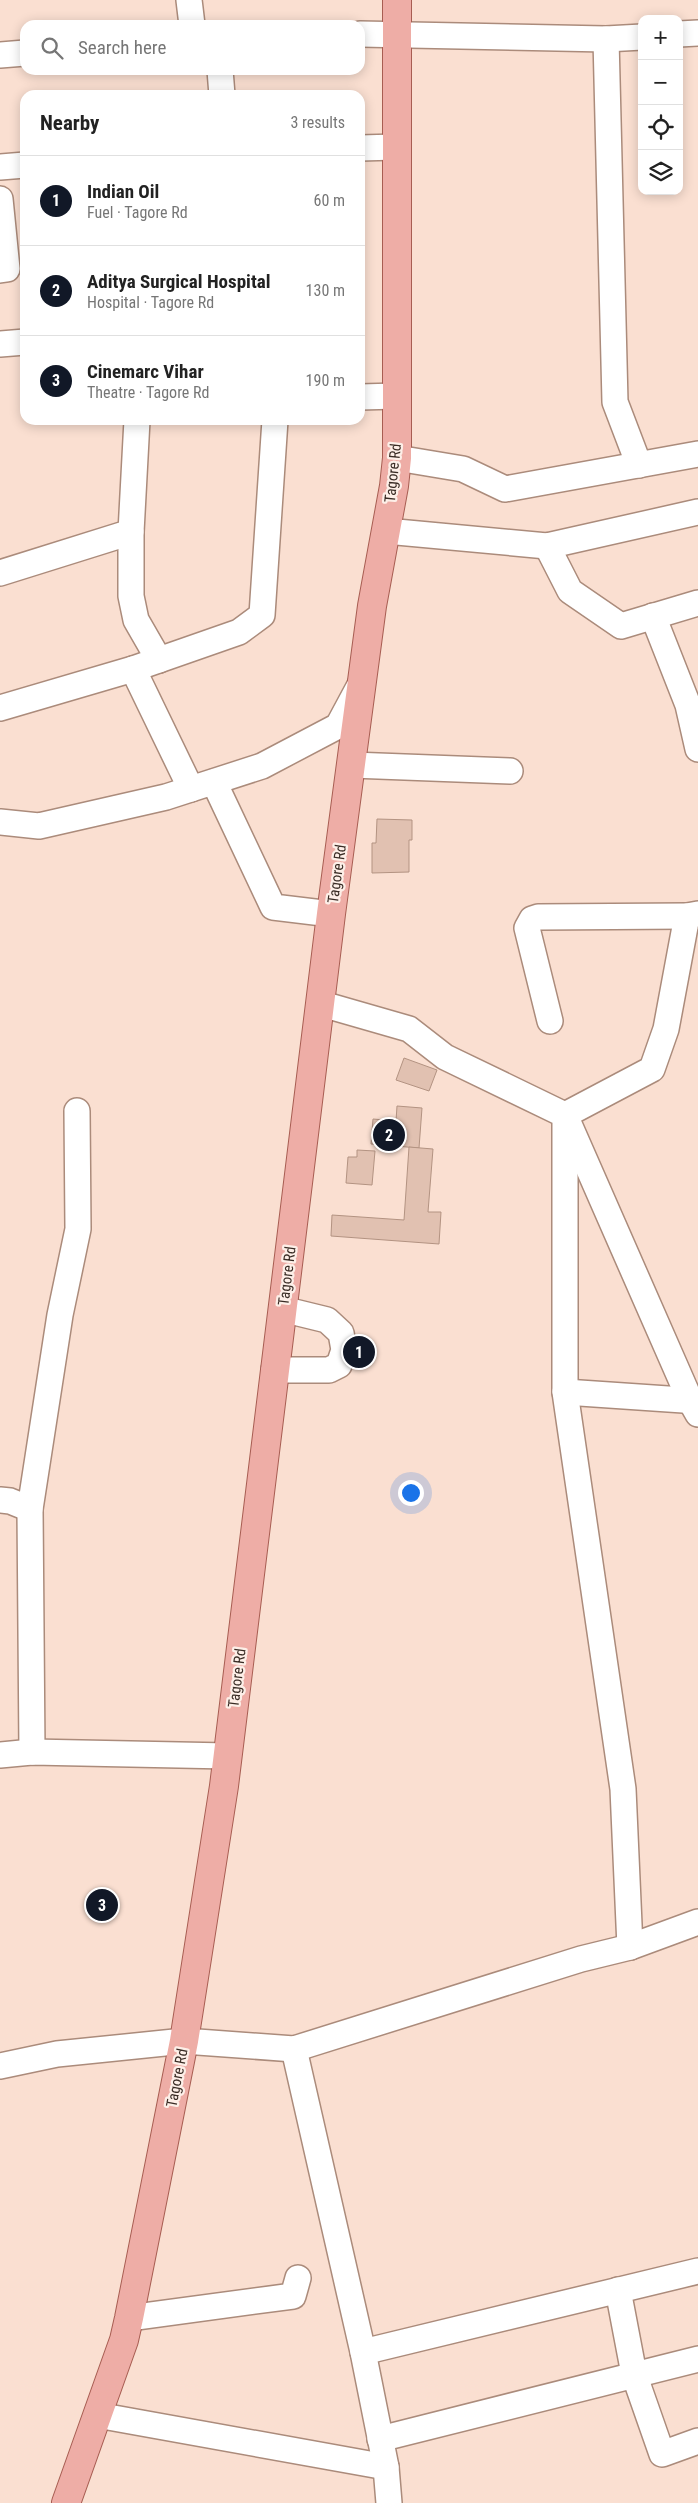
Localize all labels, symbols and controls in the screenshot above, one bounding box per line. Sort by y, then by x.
map controls [638,15,683,195]
button: + [638,15,683,60]
search box [20,20,365,75]
icon: search [38,34,66,62]
text: Search here [78,36,166,59]
button: − [638,60,683,105]
button: locate [638,105,683,150]
text: Nearby [40,111,99,135]
text: 3 results [290,113,345,132]
button: layers [638,150,683,195]
text: Indian Oil [87,180,159,203]
text: 1 [52,191,60,210]
text: 60 m [313,191,345,210]
text: Fuel · Tagore Rd [87,203,188,222]
text: Aditya Surgical Hospital [87,270,270,293]
text: 2 [52,281,60,300]
text: 130 m [306,281,345,300]
text: Hospital · Tagore Rd [87,293,214,312]
text: Cinemarc Vihar [87,360,204,383]
text: 3 [52,371,60,390]
text: 190 m [306,371,345,390]
text: Theatre · Tagore Rd [87,383,209,402]
street label: Tagore Rd [381,443,405,503]
street label: Tagore Rd [324,843,350,905]
pin: 2 [373,1116,405,1154]
street label: Tagore Rd [274,1245,300,1307]
pin: 1 [343,1333,375,1371]
your location [398,1480,424,1506]
street label: Tagore Rd [224,1647,250,1709]
pin: 3 [86,1886,118,1924]
street label: Tagore Rd [162,2047,192,2109]

